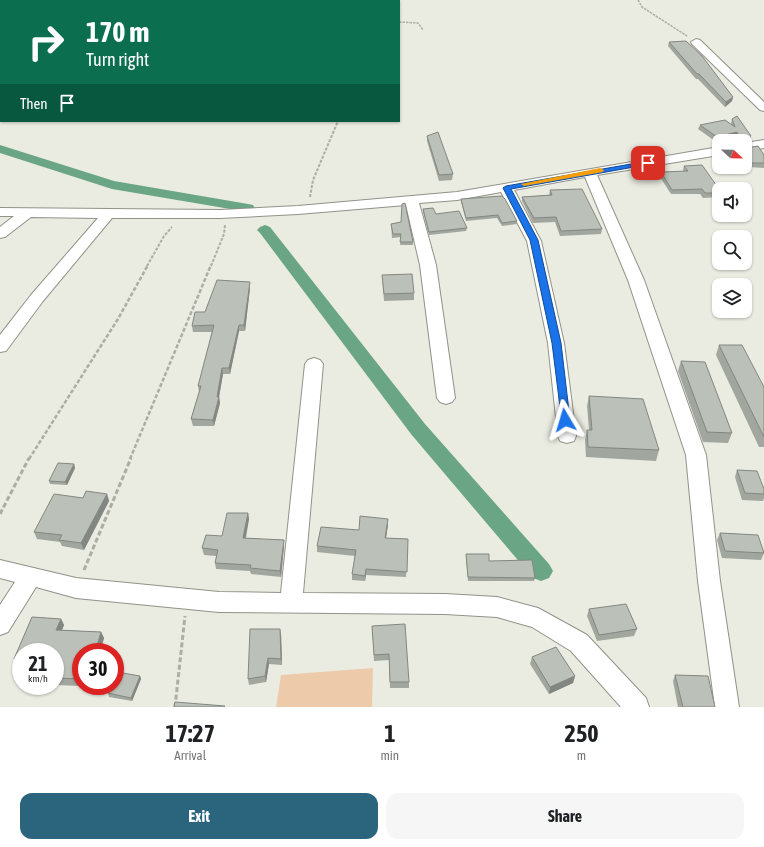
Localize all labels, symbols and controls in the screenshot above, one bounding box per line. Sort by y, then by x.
icon: right [20,16,72,68]
text: 170 m [86,16,149,48]
text: Turn right [86,49,149,70]
icon: arrive [56,92,78,114]
text: Then [20,95,48,112]
north arrow [712,134,752,174]
map controls [712,134,752,318]
pin [631,146,665,180]
icon: arrive [637,152,659,174]
button: sound [712,182,752,222]
button: search [712,230,752,270]
button: layers [712,278,752,318]
position arrow [544,399,586,441]
speed limit sign: 30 [72,643,124,695]
text: 21 [29,652,47,675]
text: km/h [28,673,48,684]
text: 17:27 [166,720,215,747]
text: 1 [384,720,395,747]
text: 250 [565,720,598,747]
text: Arrival [174,748,206,763]
text: min [380,748,399,763]
text: m [577,748,586,763]
button: Exit [20,793,378,839]
button: Share [386,793,744,839]

